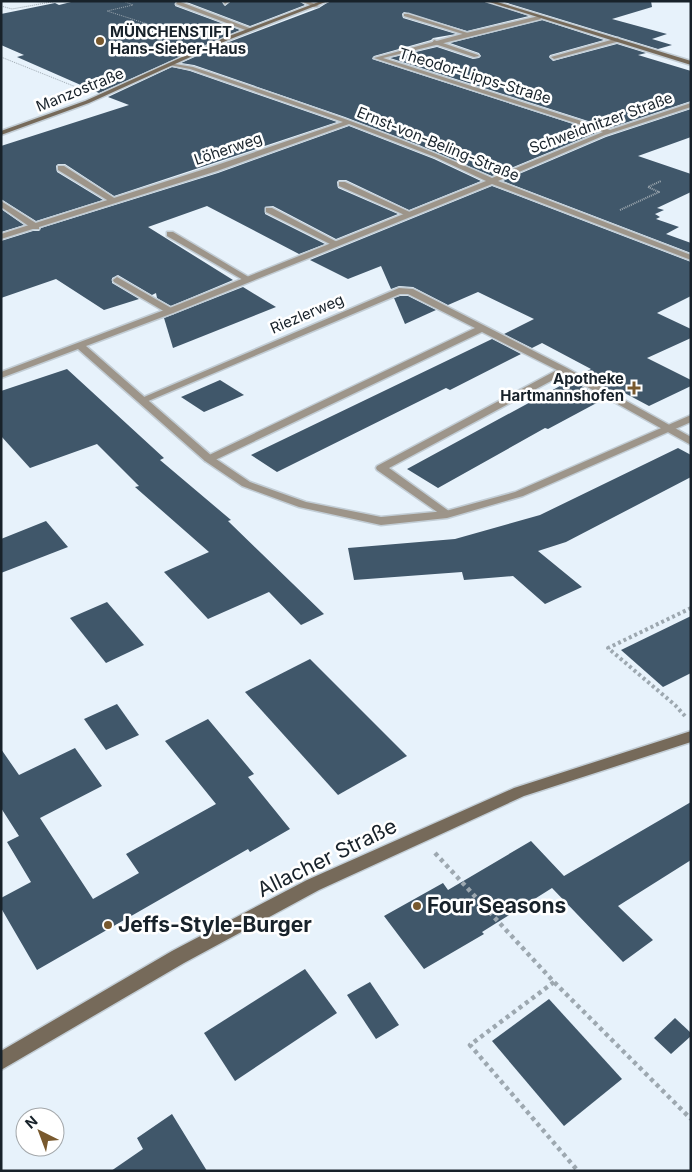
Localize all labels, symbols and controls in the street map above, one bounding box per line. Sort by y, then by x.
place label: MÜNCHENSTIFT Hans-Sieber-Haus [110,22,246,58]
marker: MÜNCHENSTIFT Hans-Sieber-Haus [94,35,106,47]
street label: Theodor-Lipps-Straße [397,43,554,108]
street label: Manzostraße [33,63,126,116]
street label: Schweidnitzer Straße [526,88,675,157]
street label: Ernst-von-Beling-Straße [354,102,522,185]
street label: Löherweg [191,128,264,169]
street label: Riezlerweg [267,290,347,338]
place label: Apotheke Hartmannshofen [500,369,624,405]
marker: Apotheke Hartmannshofen [628,382,640,394]
street label: Allacher Straße [253,813,401,902]
place label: Four Seasons [427,893,566,918]
marker: Four Seasons [411,900,423,912]
place label: Jeffs-Style-Burger [118,912,312,937]
marker: Jeffs-Style-Burger [102,919,114,931]
north arrow [15,1107,65,1157]
text: N [21,1112,41,1132]

